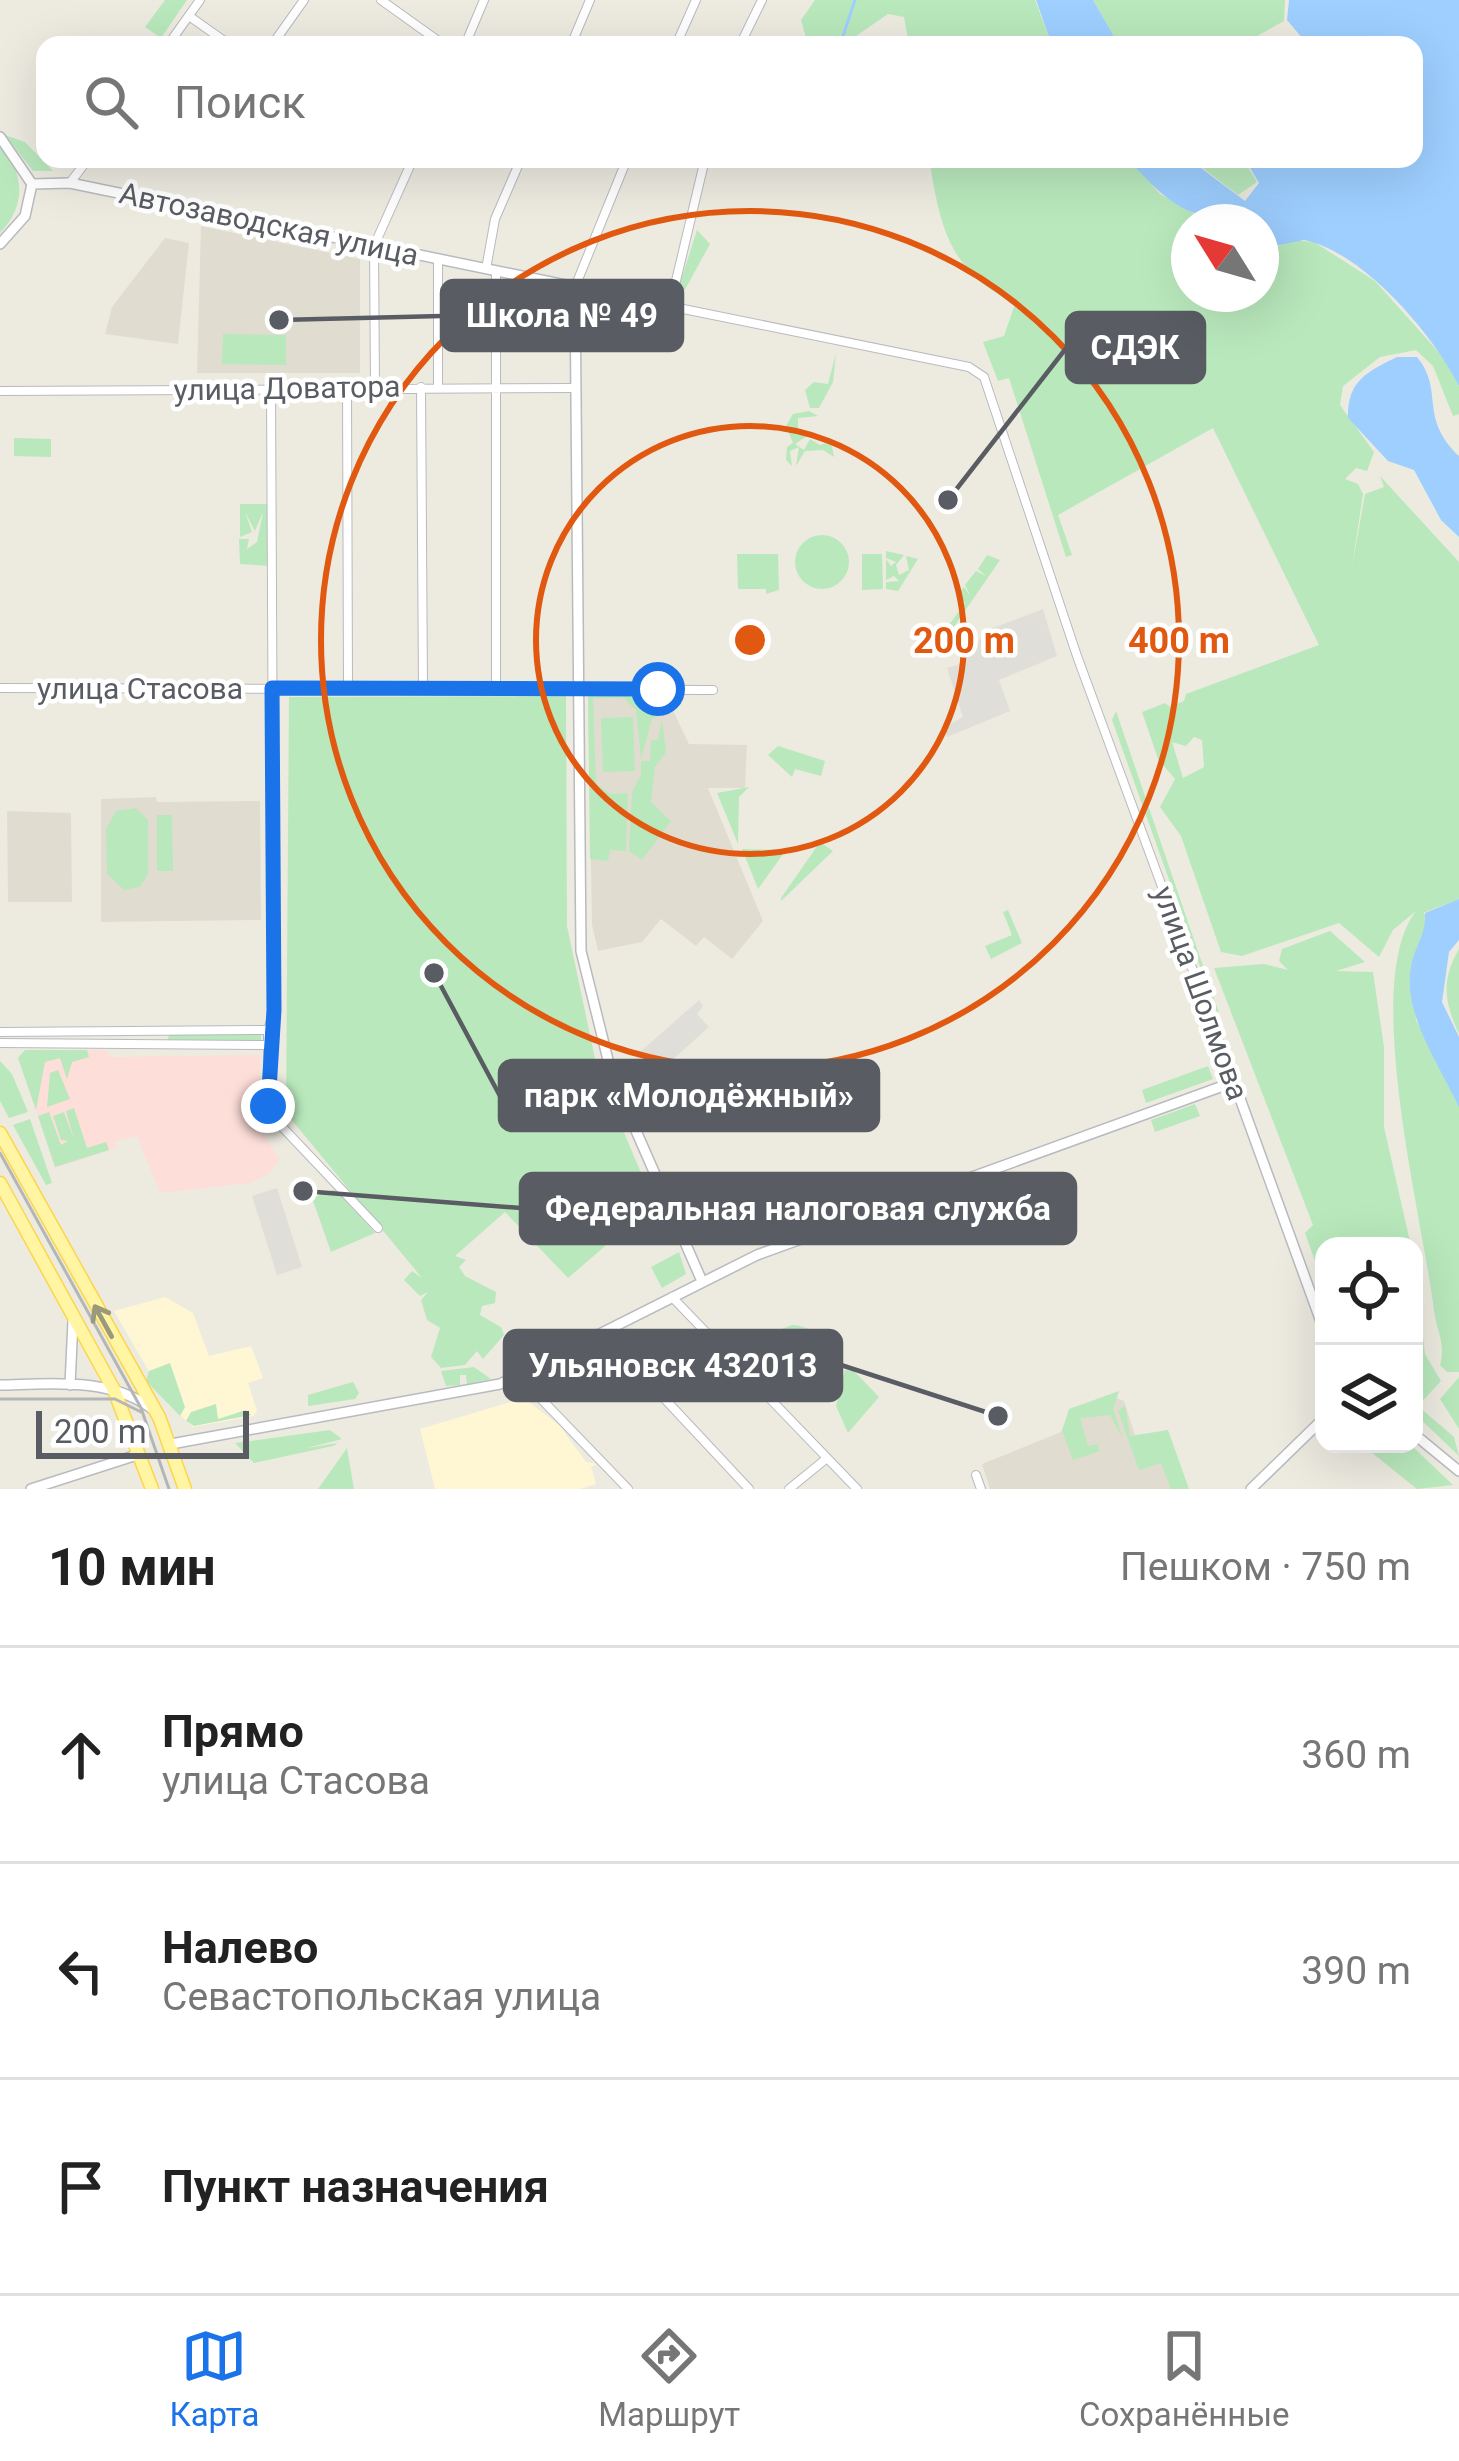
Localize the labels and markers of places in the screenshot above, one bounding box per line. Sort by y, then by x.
callout: Школа № 49 [442,281,682,350]
callout: СДЭК [1067,313,1204,382]
centre of rings [729,619,771,661]
callout: парк «Молодёжный» [500,1061,878,1130]
callout: Федеральная налоговая служба [521,1174,1075,1243]
callout: Ульяновск 432013 [505,1331,841,1400]

